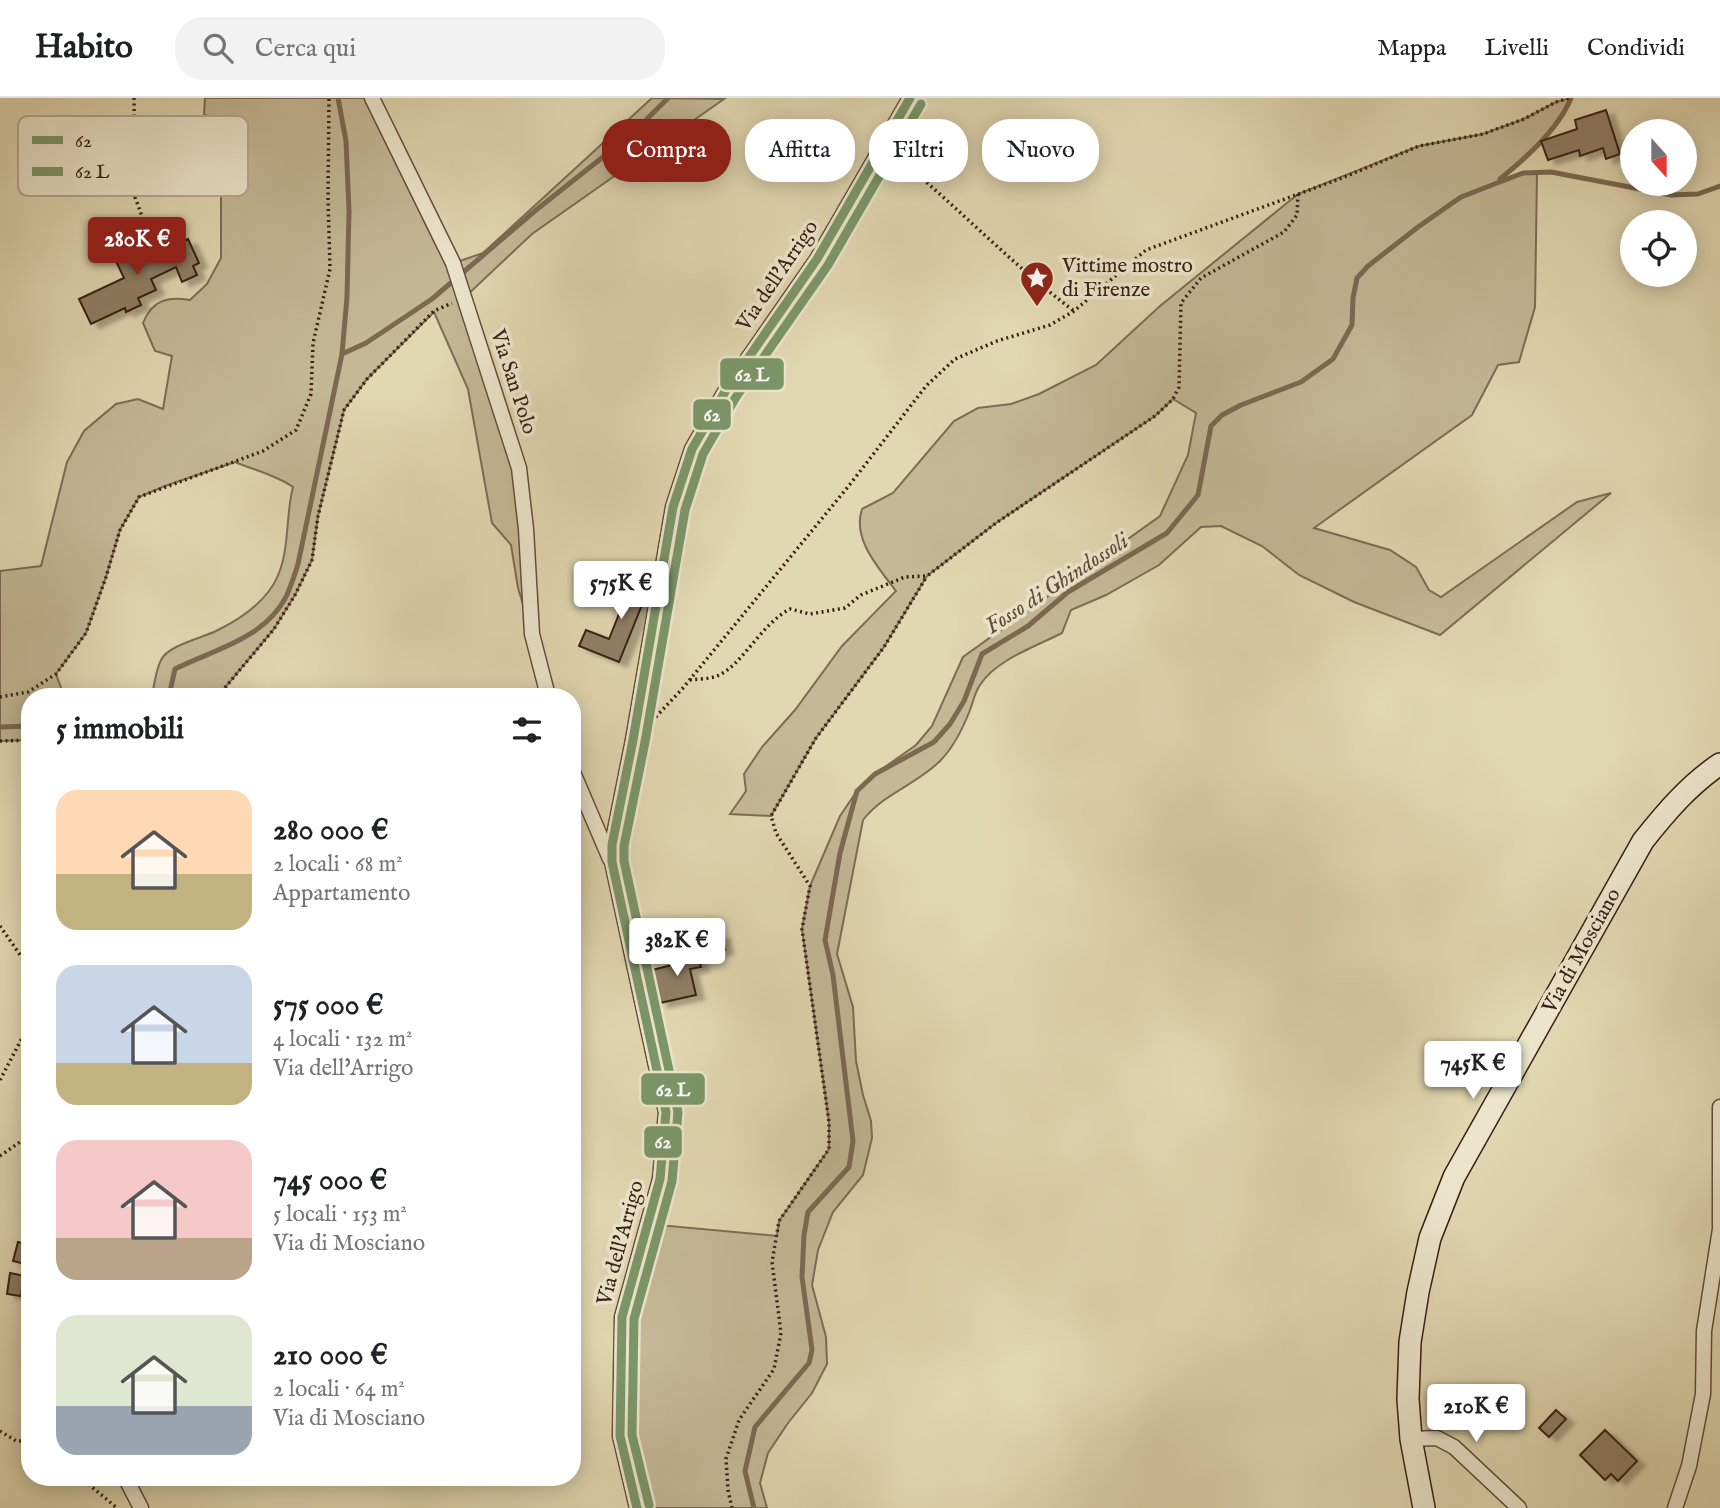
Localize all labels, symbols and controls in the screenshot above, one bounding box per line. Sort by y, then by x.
search box [175,17,665,80]
text: Habito [35,27,133,69]
icon: search [199,29,237,67]
text: Cerca qui [255,32,356,65]
text: Mappa [1377,33,1446,64]
text: Livelli [1484,33,1549,64]
text: Condividi [1587,33,1685,64]
legend [18,116,248,196]
chip: Compra [602,119,731,182]
chip: Affitta [745,119,855,182]
chip: Filtri [869,119,968,182]
chip: Nuovo [982,119,1099,182]
north arrow [1620,119,1698,196]
map controls [1620,119,1697,287]
text: 62 [75,130,92,154]
text: 62 L [75,161,110,185]
button: locate [1620,210,1697,287]
street label: Via dell'Arrigo [730,215,825,338]
pin: 280K € [80,218,194,277]
text: 280K € [104,225,170,254]
place label: Vittime mostro di Firenze [1061,253,1193,304]
place icon: Vittime mostro di Firenze [1018,259,1056,308]
street label: Via San Polo [483,325,543,438]
line badge: 62 L [719,357,785,391]
text: 62 L [735,364,770,388]
line badge: 62 [692,398,732,431]
text: 62 [704,404,721,428]
water label: Fosso di Ghindossoli [980,526,1135,641]
pin: 575K € [564,561,678,621]
text: 575K € [590,569,652,598]
text: 5 immobili [56,711,184,749]
icon: filters [508,711,546,749]
text: 280 000 € [273,812,388,850]
icon: home [112,818,196,902]
text: 2 locali · 68 m² [273,850,403,879]
text: Appartamento [273,879,410,908]
street label: Via di Mosciano [1536,884,1627,1019]
pin: 382K € [620,918,734,978]
text: 382K € [645,926,709,955]
text: 575 000 € [273,987,384,1025]
icon: home [112,993,196,1077]
text: 4 locali · 132 m² [273,1025,412,1054]
pin: 745K € [1416,1042,1530,1101]
text: 745K € [1440,1049,1506,1078]
text: Via dell'Arrigo [273,1054,413,1083]
line badge: 62 L [640,1072,706,1106]
text: 62 L [656,1079,691,1103]
line badge: 62 [643,1125,683,1159]
text: 62 [655,1131,672,1155]
text: 745 000 € [273,1162,387,1200]
icon: home [112,1168,196,1252]
street label: Via dell'Arrigo [591,1178,651,1309]
text: 5 locali · 153 m² [273,1200,407,1229]
text: Via di Mosciano [273,1229,425,1258]
text: 210 000 € [273,1337,388,1375]
icon: home [112,1343,196,1427]
text: 2 locali · 64 m² [273,1375,405,1404]
pin: 210K € [1419,1384,1533,1444]
text: 210K € [1443,1392,1509,1421]
text: Via di Mosciano [273,1404,425,1433]

